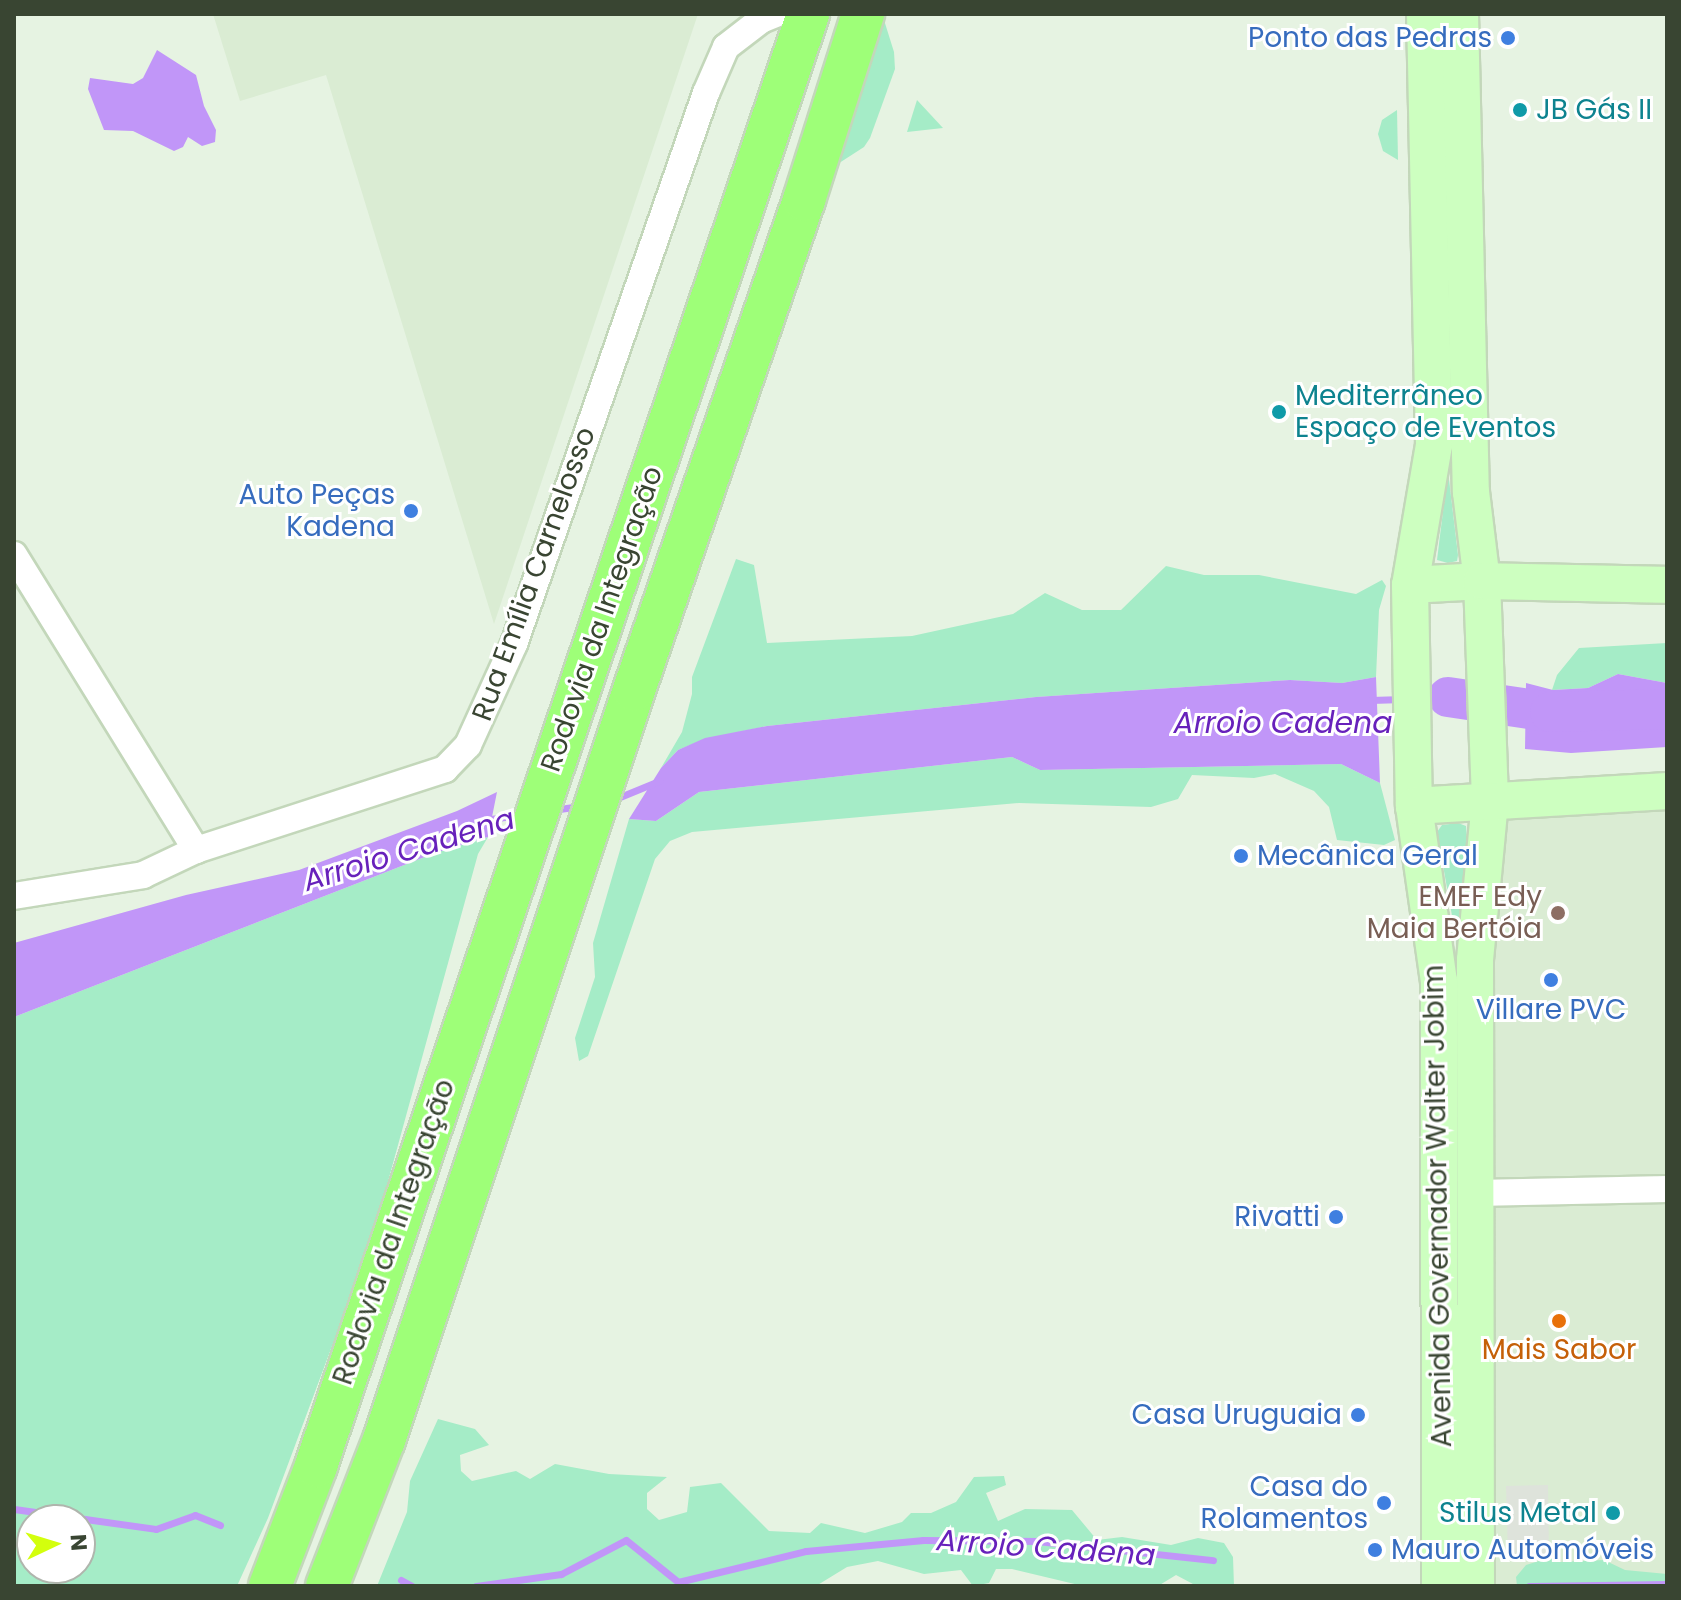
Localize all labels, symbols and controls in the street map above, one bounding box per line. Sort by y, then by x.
place label: Ponto das Pedras [1248,21,1492,55]
marker: Ponto das Pedras [1499,29,1517,47]
place label: JB Gás II [1536,93,1652,127]
marker: JB Gás II [1511,101,1529,119]
place label: Mediterrâneo Espaço de Eventos [1295,379,1556,445]
marker: Mediterrâneo Espaço de Eventos [1270,403,1288,421]
street label: Rua Emília Carnelosso [465,423,603,725]
street label: Rodovia da Integração [534,462,670,776]
place label: Auto Peças Kadena [239,478,395,544]
marker: Auto Peças Kadena [402,502,420,520]
water label: Arroio Cadena [1173,705,1393,741]
water label: Arroio Cadena [299,801,519,899]
place label: Mecânica Geral [1257,839,1478,873]
marker: Mecânica Geral [1232,847,1250,865]
place label: EMEF Edy Maia Bertóia [1367,880,1542,946]
marker: EMEF Edy Maia Bertóia [1549,904,1567,922]
street label: Avenida Governador Walter Jobim [1417,964,1459,1448]
marker: Villare PVC [1542,971,1560,989]
place label: Villare PVC [1476,993,1626,1027]
street label: Rodovia da Integração [326,1075,462,1389]
place label: Rivatti [1234,1200,1320,1234]
marker: Rivatti [1327,1208,1345,1226]
marker: Mais Sabor [1550,1312,1568,1330]
place label: Mais Sabor [1482,1333,1636,1367]
place label: Casa Uruguaia [1132,1398,1342,1432]
marker: Casa Uruguaia [1349,1406,1367,1424]
place label: Casa do Rolamentos [1200,1470,1368,1536]
marker: Casa do Rolamentos [1375,1494,1393,1512]
place label: Stilus Metal [1439,1496,1597,1530]
north arrow [16,1504,96,1584]
marker: Stilus Metal [1604,1504,1622,1522]
water label: Arroio Cadena [935,1522,1157,1574]
text: N [62,1533,94,1552]
place label: Mauro Automóveis [1391,1533,1654,1567]
marker: Mauro Automóveis [1366,1541,1384,1559]

